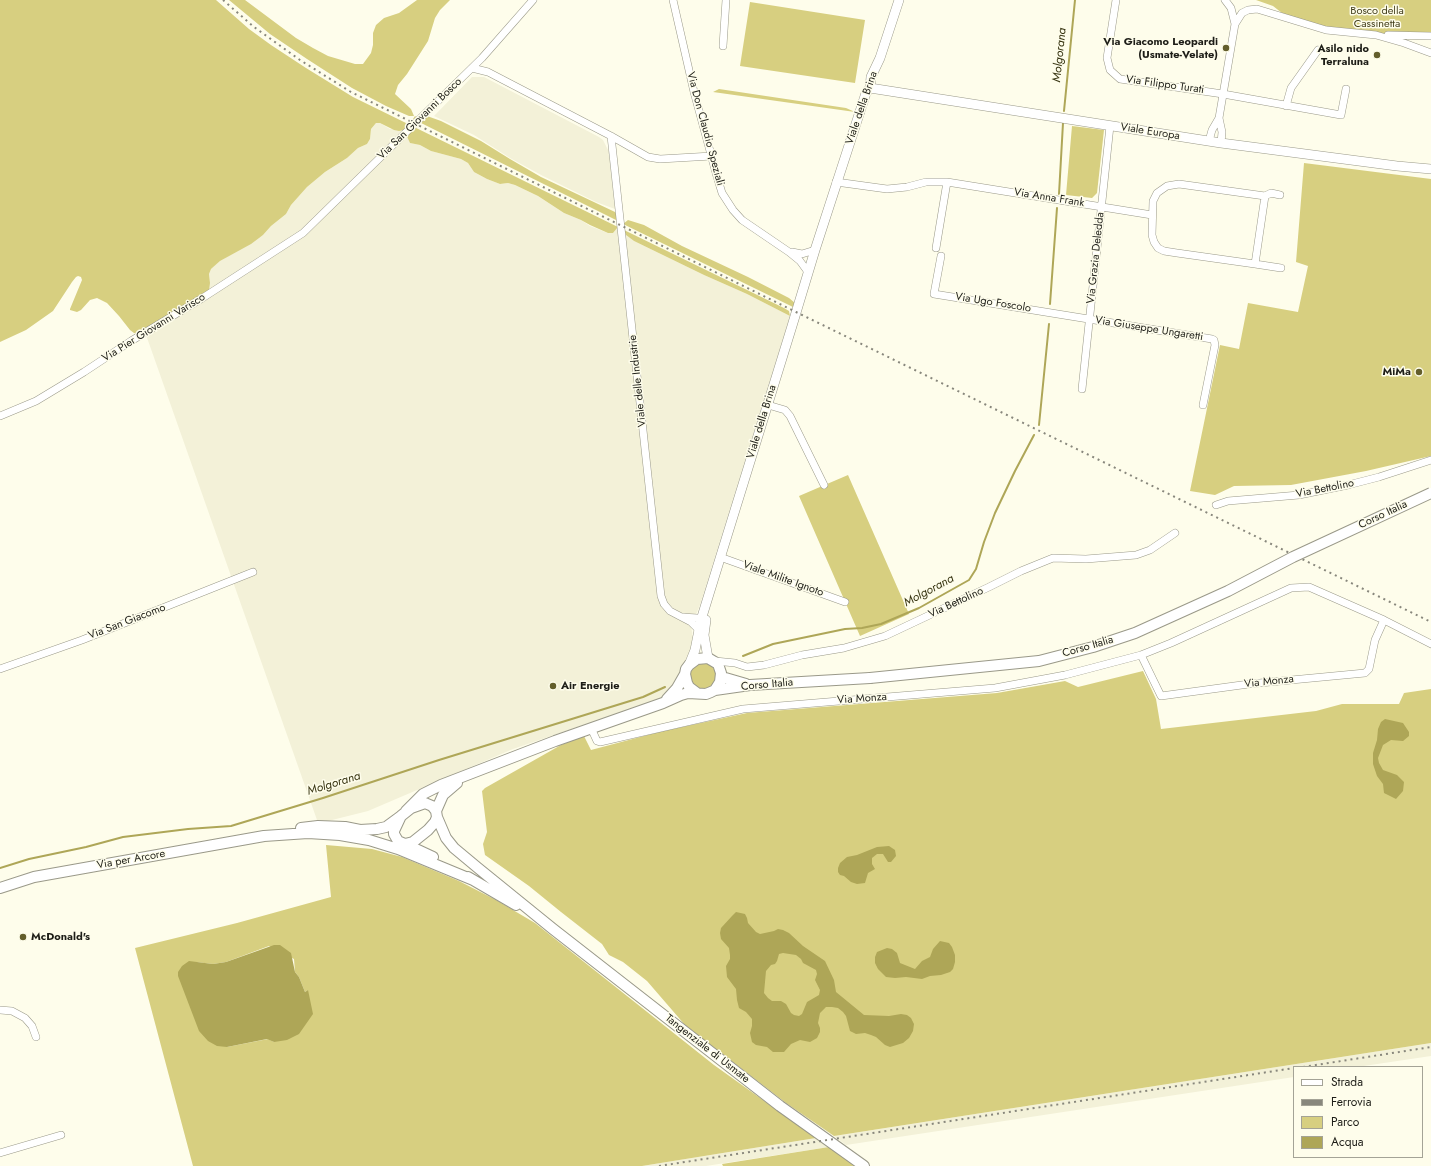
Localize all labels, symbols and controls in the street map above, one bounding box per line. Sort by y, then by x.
park label: Bosco della Cassinetta [1350,4,1404,30]
water label: Molgorana [1050,27,1070,83]
place label: Via Giacomo Leopardi (Usmate-Velate) [1103,35,1218,61]
place label: Asilo nido Terraluna [1317,42,1369,68]
marker: Via Giacomo Leopardi (Usmate-Velate) [1221,43,1231,53]
marker: Asilo nido Terraluna [1372,50,1382,60]
street label: Viale della Brina [843,70,881,146]
street label: Via Don Claudio Speziali [683,71,727,187]
street label: Via Filippo Turati [1125,73,1205,97]
street label: Via San Giovanni Bosco [375,75,465,163]
street label: Viale Europa [1119,121,1181,143]
street label: Via Anna Frank [1013,186,1085,210]
street label: Via Grazia Deledda [1085,212,1107,304]
street label: Via Ugo Foscolo [954,290,1032,316]
street label: Via Pier Giovanni Varisco [100,291,208,365]
street label: Via Giuseppe Ungaretti [1094,314,1204,344]
street label: Viale delle Industrie [627,334,649,428]
place label: MiMa [1382,365,1411,379]
marker: MiMa [1414,367,1424,377]
street label: Viale della Brina [745,384,779,460]
street label: Via Bettolino [1295,477,1355,501]
street label: Corso Italia [1356,498,1410,532]
street label: Viale Milite Ignoto [741,558,825,600]
water label: Molgorana [901,572,957,610]
street label: Via Bettolino [926,585,986,621]
street label: Via San Giacomo [87,601,167,643]
street label: Corso Italia [1061,633,1115,661]
street label: Via Monza [1244,673,1294,691]
street label: Corso Italia [740,676,794,694]
place label: Air Energie [561,679,620,693]
marker: Air Energie [548,681,558,691]
street label: Via Monza [837,691,887,707]
water label: Molgorana [306,769,362,799]
street label: Via per Arcore [96,847,166,873]
place label: McDonald's [31,930,90,944]
marker: McDonald's [18,932,28,942]
street label: Tangenziale di Usmate [662,1012,752,1086]
legend [1293,1066,1423,1158]
text: Strada [1331,1073,1363,1091]
text: Ferrovia [1331,1093,1371,1111]
text: Parco [1331,1113,1359,1131]
text: Acqua [1331,1133,1364,1151]

